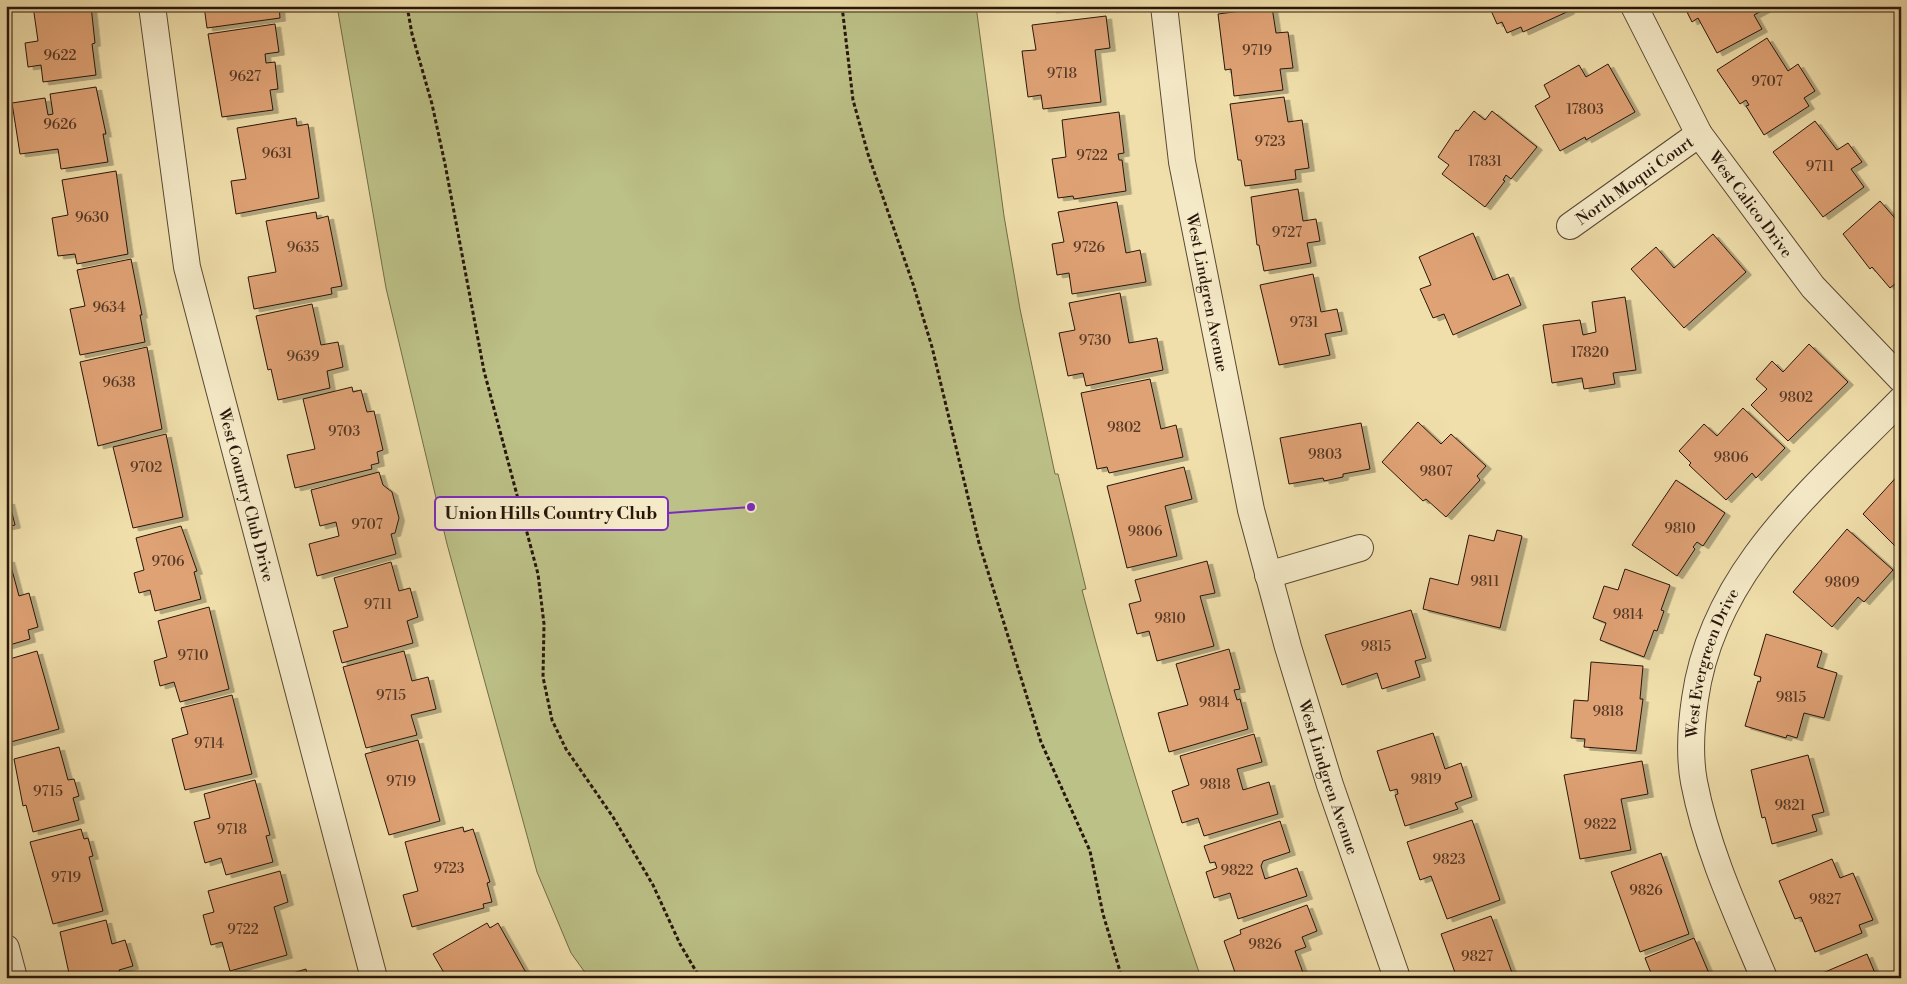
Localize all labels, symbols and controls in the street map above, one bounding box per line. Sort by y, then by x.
house number: 9719 [1242,42,1272,60]
house number: 9622 [44,47,76,65]
house number: 9718 [1047,65,1077,83]
house number: 9627 [229,68,261,86]
house number: 9707 [1751,73,1783,91]
house number: 17803 [1566,101,1604,119]
house number: 9626 [43,116,77,134]
street label: North Moqui Court [1572,132,1698,230]
house number: 9723 [1254,133,1286,151]
house number: 9631 [262,145,292,163]
house number: 9722 [1076,147,1108,165]
street label: West Calico Drive [1704,147,1797,262]
house number: 17831 [1468,153,1502,171]
house number: 9711 [1806,158,1834,176]
house number: 9630 [75,209,109,227]
street label: West Lindgren Avenue [1181,211,1232,374]
house number: 9727 [1272,224,1302,242]
house number: 9635 [287,239,319,257]
house number: 9726 [1073,239,1105,257]
house number: 9634 [92,299,126,317]
house number: 9731 [1290,314,1318,332]
house number: 9730 [1079,332,1111,350]
house number: 17820 [1571,344,1609,362]
house number: 9639 [286,348,320,366]
house number: 9638 [102,374,136,392]
house number: 9802 [1779,389,1813,407]
street label: West Country Club Drive [213,405,278,584]
house number: 9802 [1107,419,1141,437]
house number: 9703 [328,423,360,441]
house number: 9803 [1308,446,1342,464]
house number: 9806 [1714,449,1749,467]
house number: 9702 [130,459,162,477]
house number: 9807 [1419,463,1453,481]
callout: Union Hills Country Club [435,497,668,530]
text: Union Hills Country Club [445,502,657,525]
house number: 9707 [351,516,383,534]
house number: 9810 [1664,520,1696,538]
house number: 9806 [1128,523,1163,541]
house number: 9706 [152,553,185,571]
house number: 9811 [1470,573,1500,591]
house number: 9809 [1825,574,1859,592]
street label: West Evergreen Drive [1682,585,1744,739]
house number: 9711 [364,596,392,614]
house number: 9814 [1613,606,1643,624]
house number: 9810 [1154,610,1186,628]
house number: 9815 [1361,638,1392,656]
house number: 9710 [178,647,208,665]
house number: 9715 [376,687,406,705]
house number: 9815 [1776,689,1807,707]
house number: 9814 [1199,694,1229,712]
street label: West Lindgren Avenue [1293,697,1362,857]
house number: 9818 [1592,703,1624,721]
house number: 9714 [194,735,224,753]
house number: 9819 [1411,771,1441,789]
house number: 9719 [386,773,416,791]
house number: 9818 [1199,776,1231,794]
house number: 9715 [33,783,63,801]
house number: 9821 [1774,797,1806,815]
house number: 9822 [1583,816,1617,834]
house number: 9718 [217,821,247,839]
house number: 9823 [1433,851,1466,869]
house number: 9723 [433,860,465,878]
house number: 9822 [1220,862,1254,880]
house number: 9719 [51,869,81,887]
house number: 9826 [1629,882,1663,900]
house number: 9827 [1809,891,1841,909]
house number: 9722 [227,921,259,939]
house number: 9826 [1248,936,1282,954]
house number: 9827 [1461,948,1493,966]

